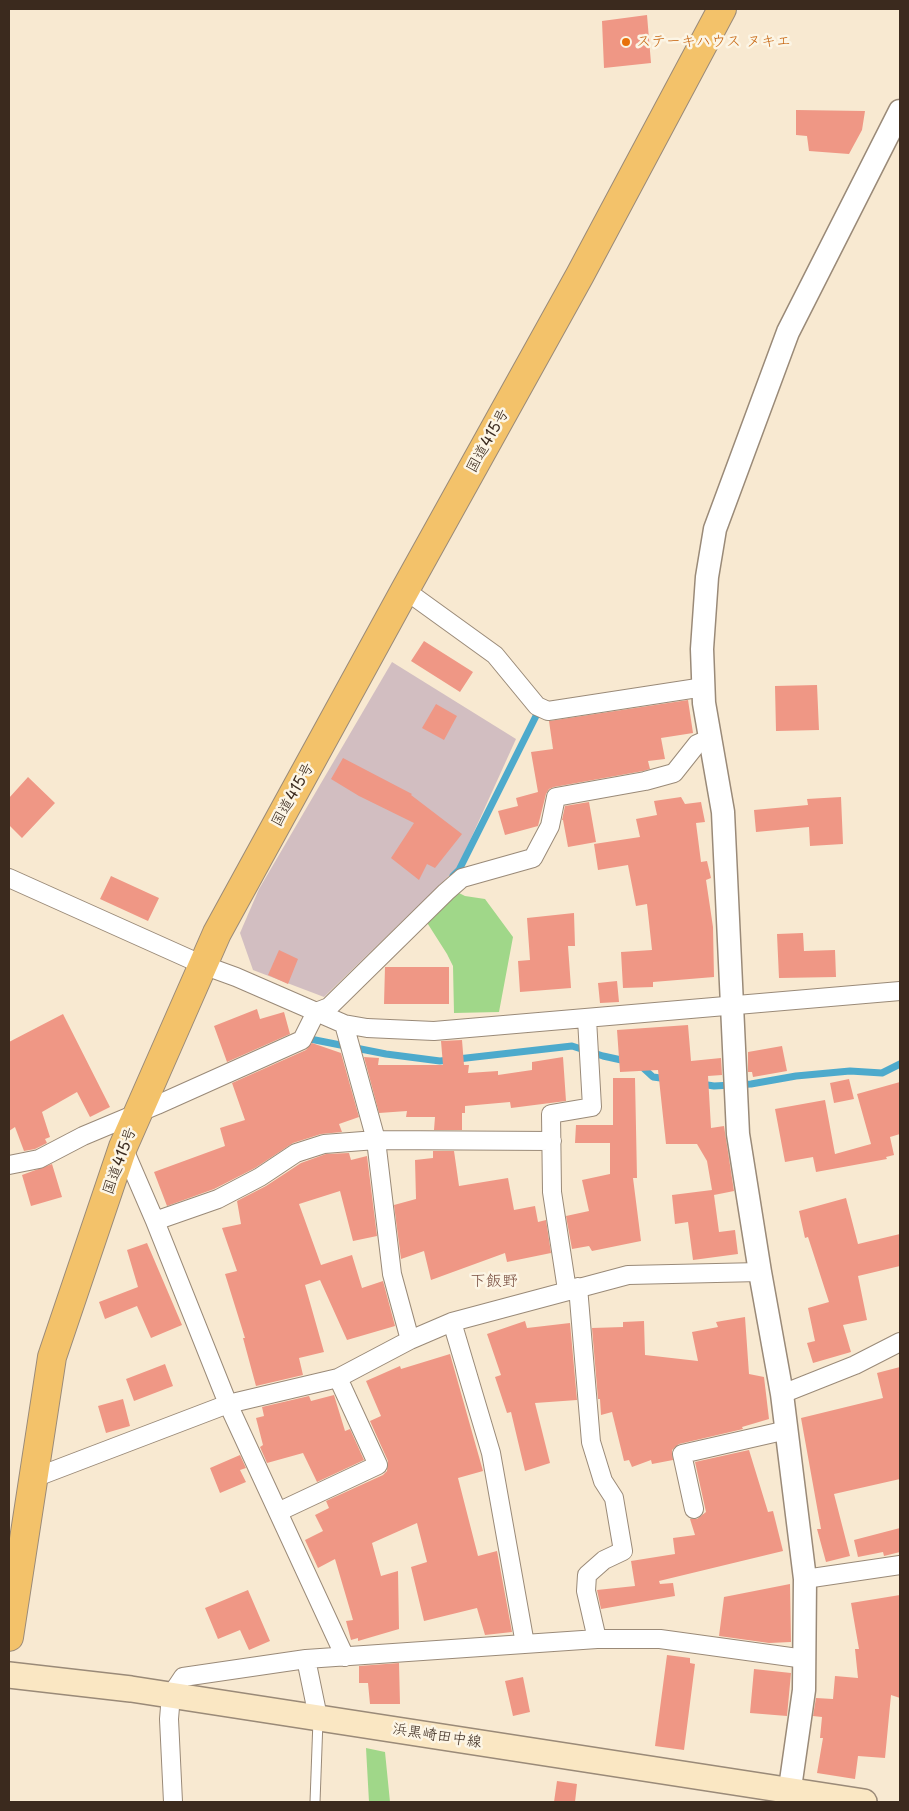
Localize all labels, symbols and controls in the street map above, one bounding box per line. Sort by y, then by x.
place label: ステーキハウス ヌキエ [636,33,791,51]
marker: ステーキハウス ヌキエ [620,36,632,48]
street label: 国道415号 [463,406,513,476]
street label: 国道415号 [268,760,318,830]
street label: 国道415号 [100,1125,140,1197]
district label: 下飯野 [470,1272,518,1292]
street label: 浜黒崎田中線 [391,1720,483,1752]

